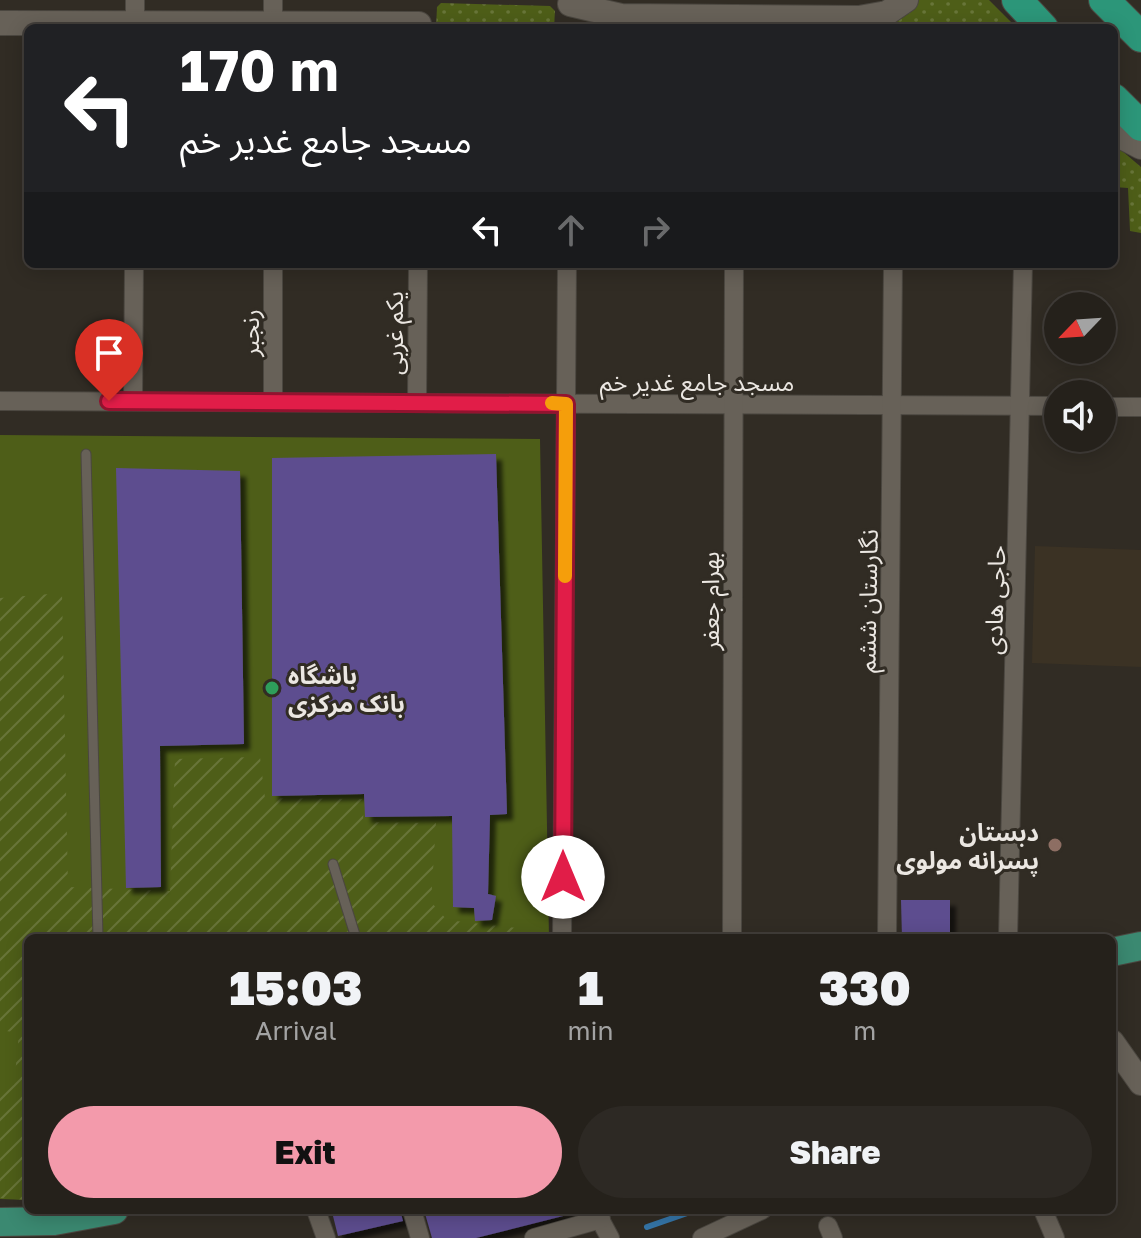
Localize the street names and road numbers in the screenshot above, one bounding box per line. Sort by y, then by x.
street label: یکم غربی [379,291,412,375]
street label: رنجبر [235,309,265,358]
street label: مسجد جامع غدیر خم [600,367,794,400]
street label: نگارستان ششم [851,529,887,673]
street label: حاجی هادی [978,545,1011,655]
street label: بهرام جعفر [695,552,729,651]

